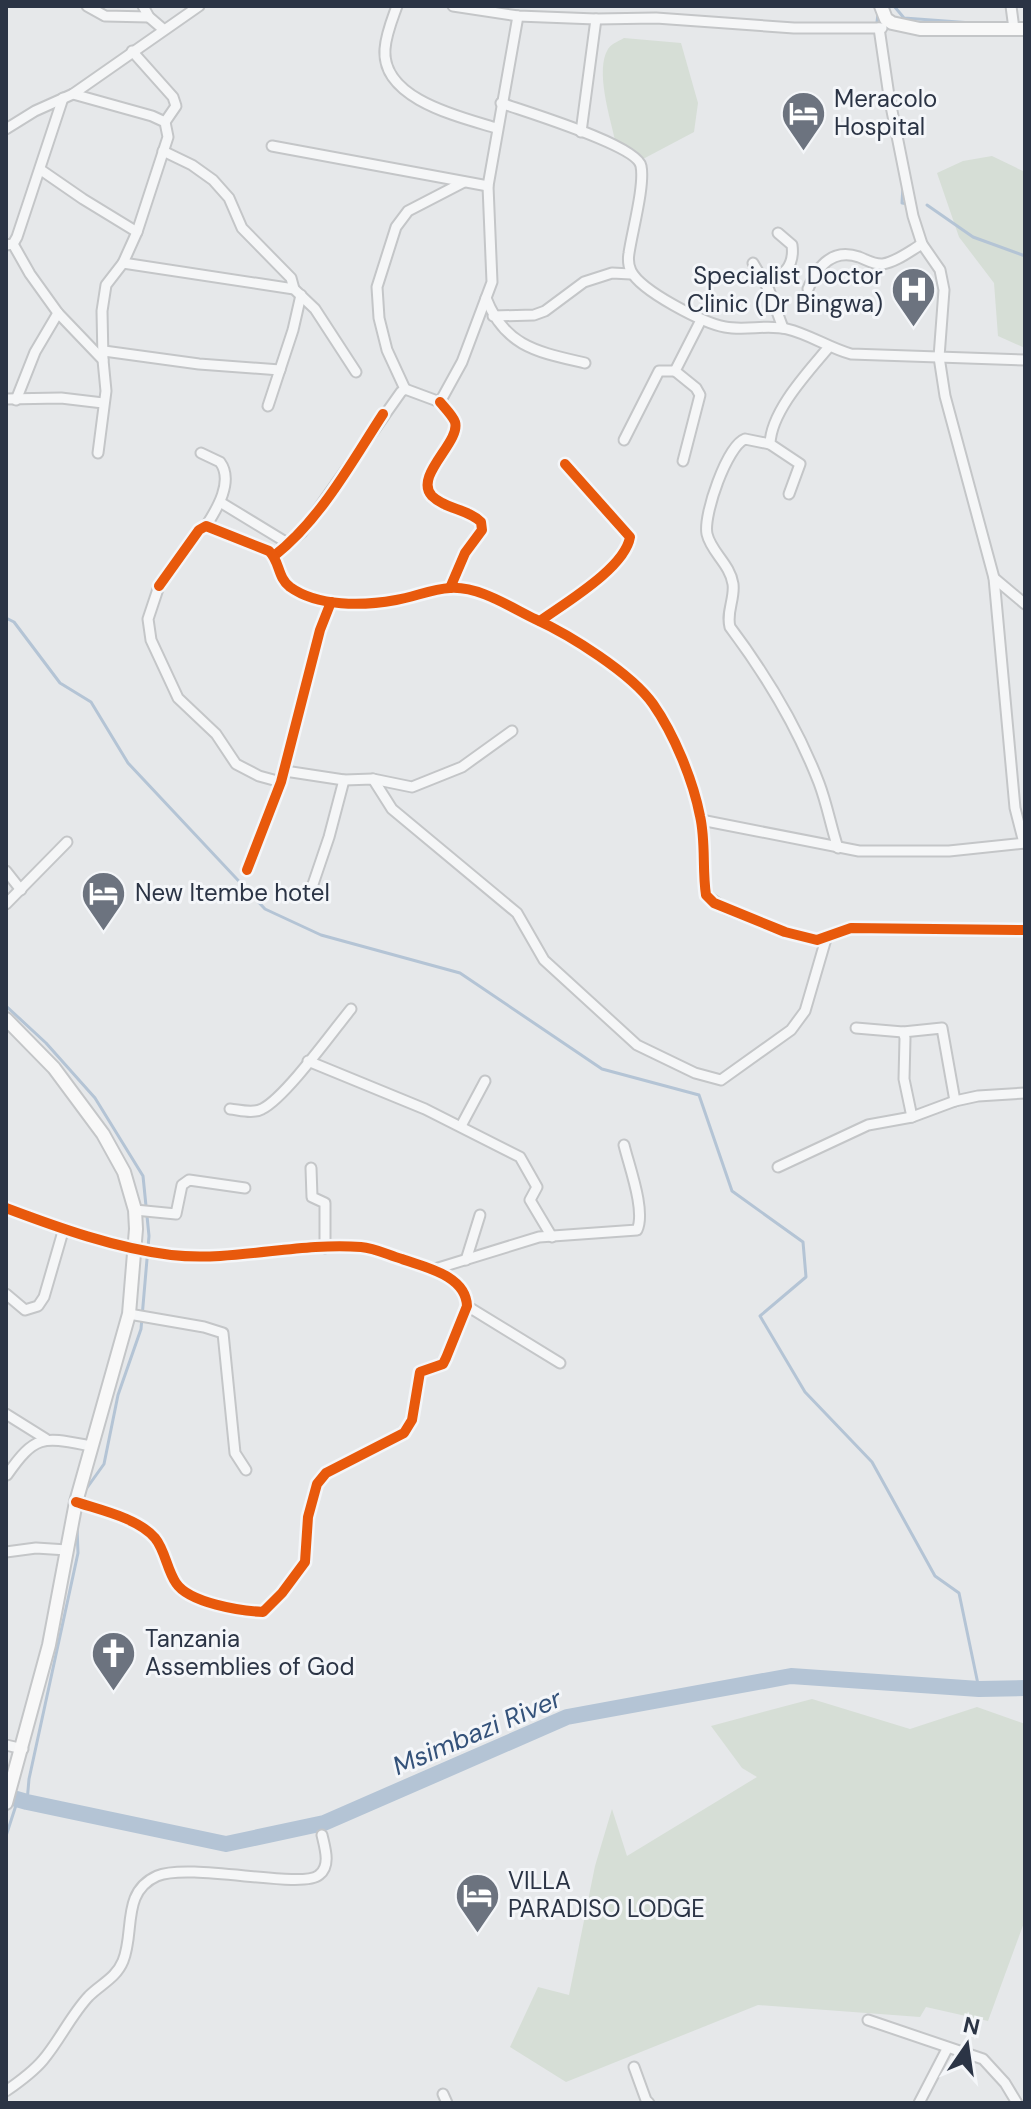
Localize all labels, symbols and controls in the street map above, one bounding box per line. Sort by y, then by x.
place label: Meracolo Hospital [834,83,937,142]
hotel icon: Meracolo Hospital [779,89,827,152]
place label: Specialist Doctor Clinic (Dr Bingwa) [687,260,883,319]
hospital icon: Specialist Doctor Clinic (Dr Bingwa) [890,266,938,329]
hotel icon: New Itembe hotel [80,869,128,932]
place label: New Itembe hotel [135,877,330,908]
place label: Tanzania Assemblies of God [145,1623,355,1682]
church icon: Tanzania Assemblies of God [90,1629,138,1692]
water label: Msimbazi River [387,1681,568,1783]
place label: VILLA PARADISO LODGE [508,1865,705,1924]
hotel icon: VILLA PARADISO LODGE [453,1871,501,1934]
north arrow [927,2005,1007,2085]
text: N [960,2010,982,2042]

